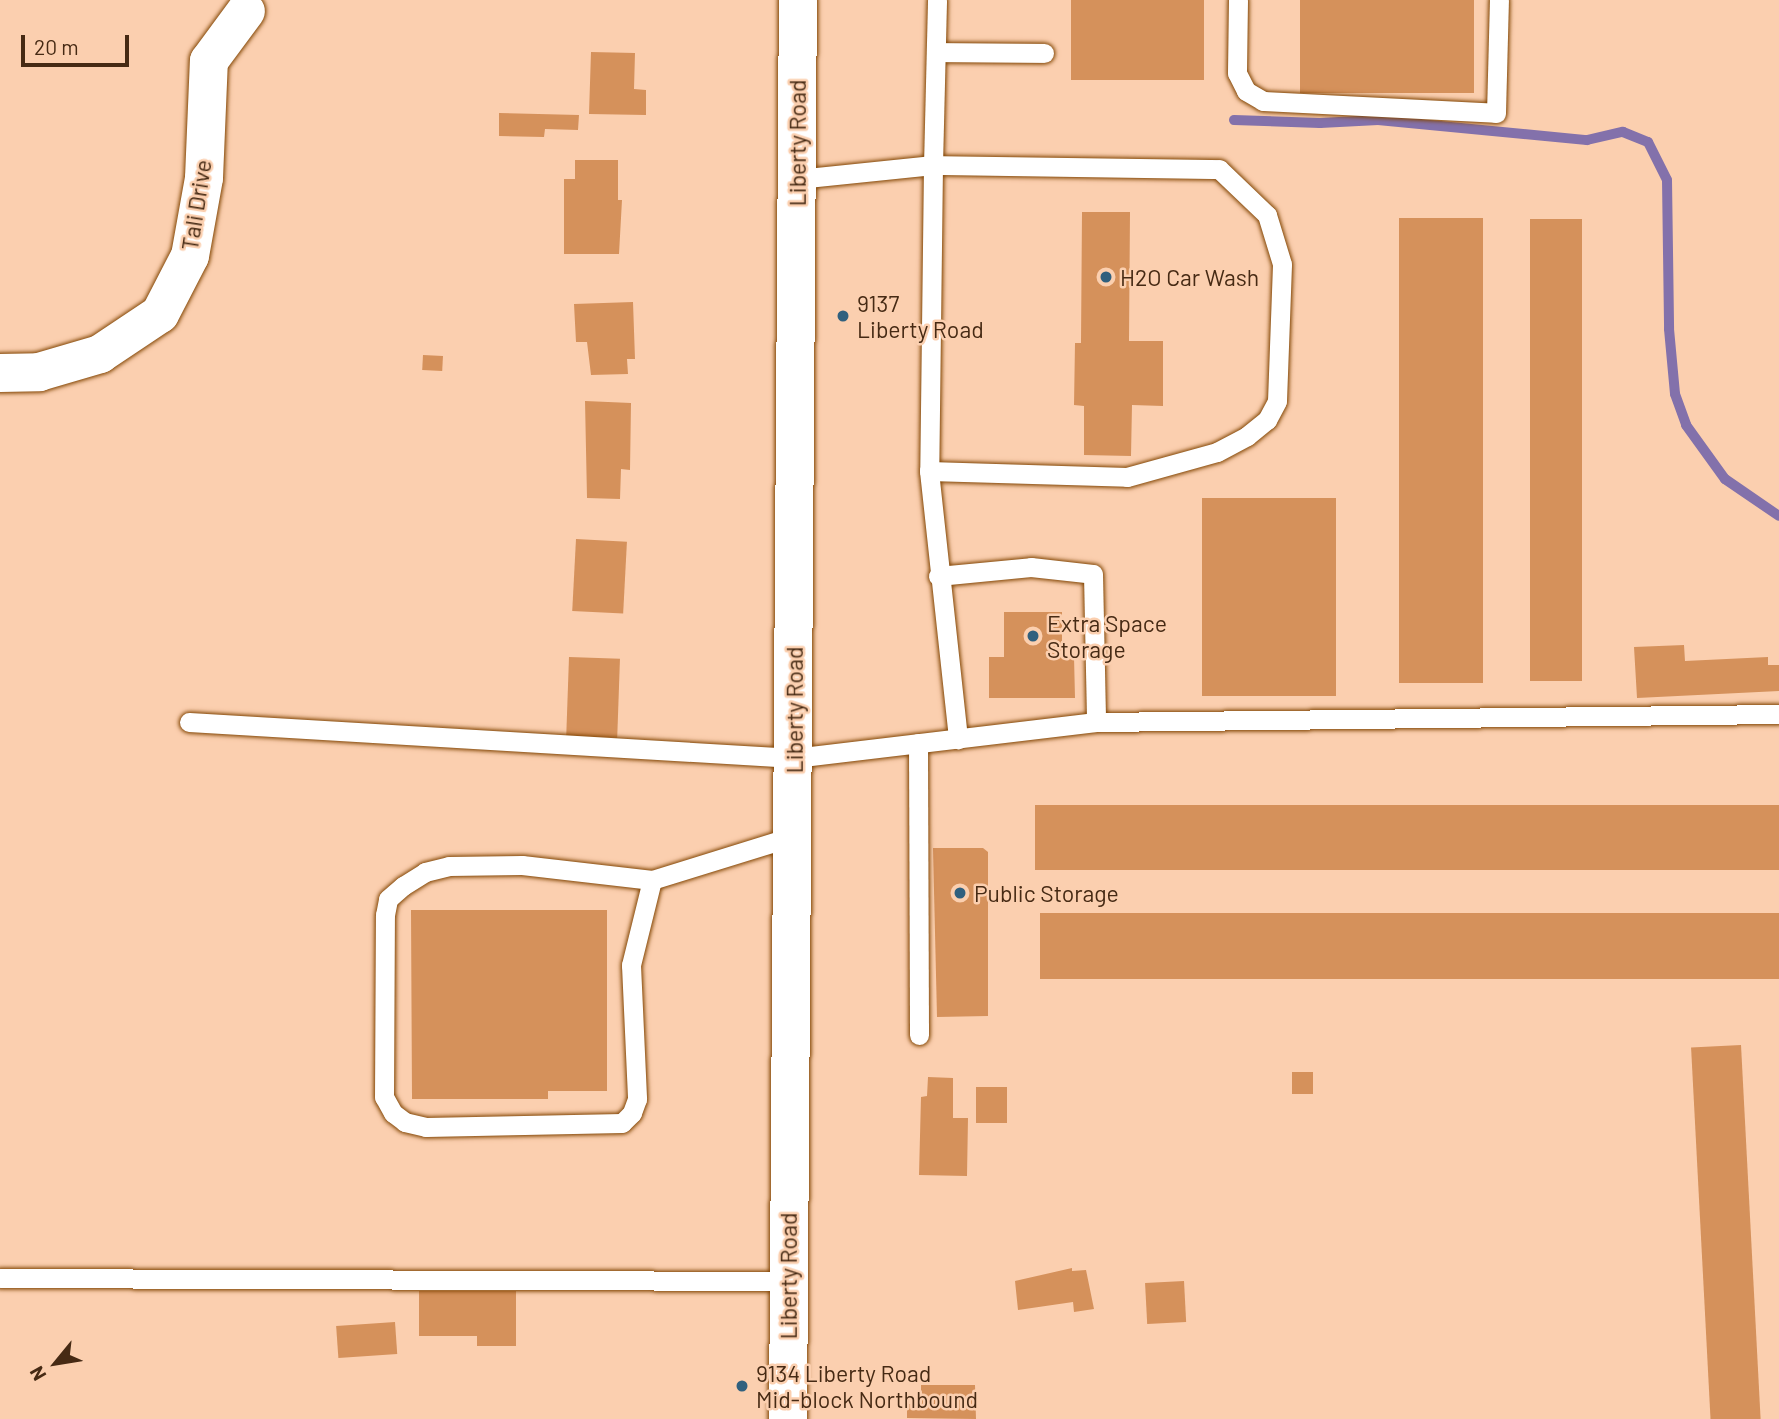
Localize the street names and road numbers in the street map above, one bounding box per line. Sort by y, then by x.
street label: Liberty Road [783,80,811,206]
street label: Tali Drive [175,158,217,252]
street label: Liberty Road [780,647,808,773]
street label: Liberty Road [774,1213,802,1339]

